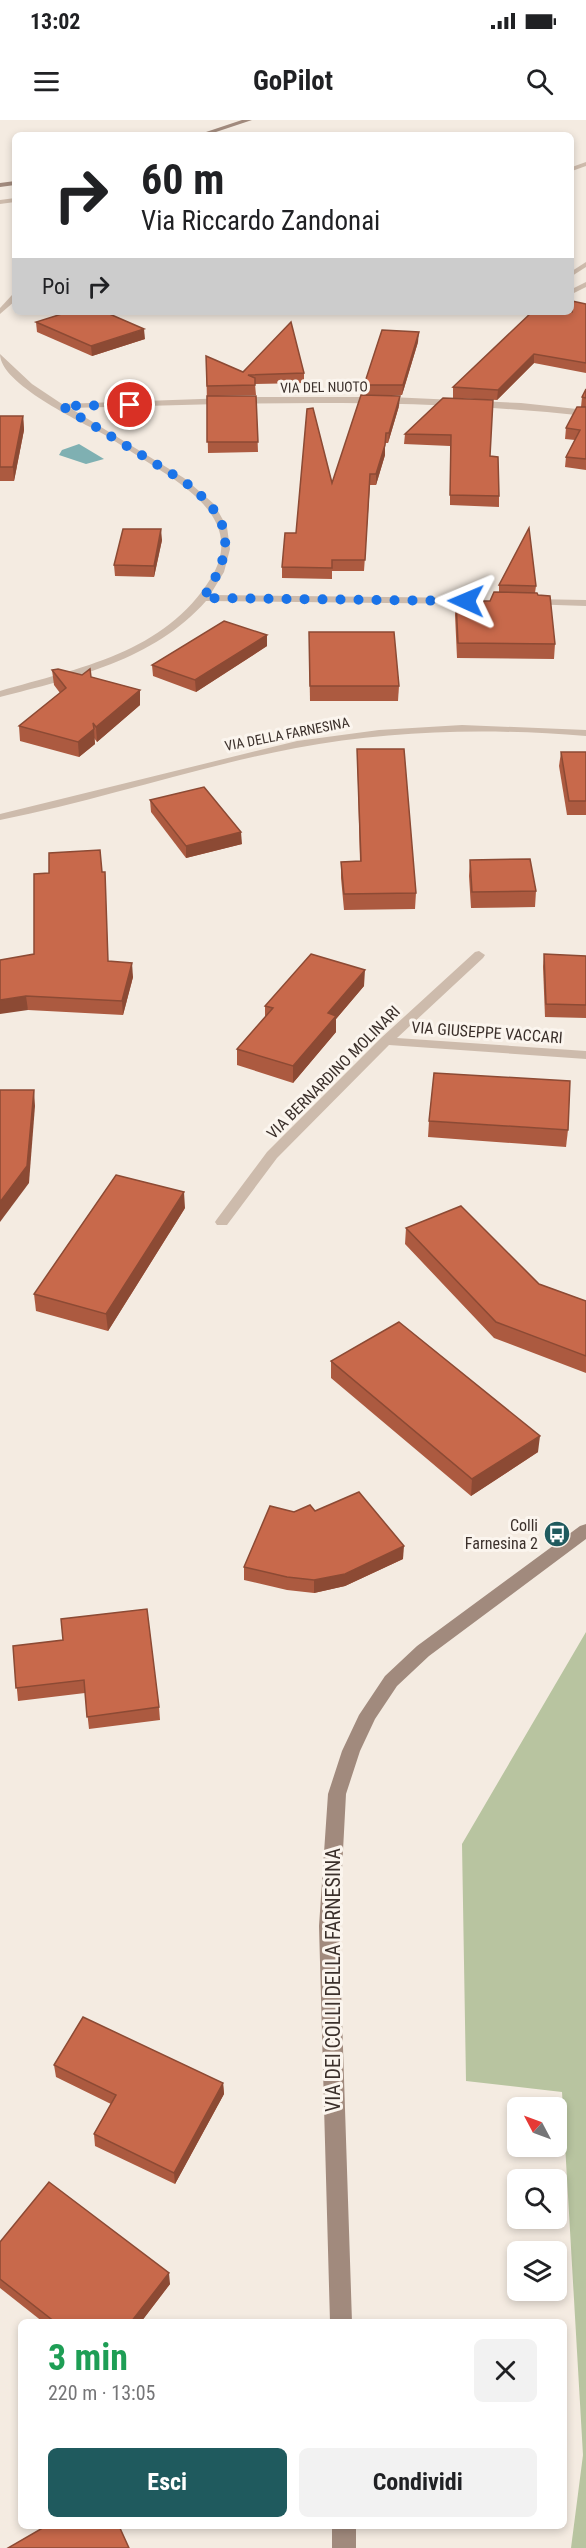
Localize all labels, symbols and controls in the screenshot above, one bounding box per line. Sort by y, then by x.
text: 13:02 [30,9,81,34]
icon: menu [30,65,63,98]
text: GoPilot [253,65,333,97]
icon: search [523,65,556,98]
text: 60 m [141,155,224,204]
icon: right [42,156,120,234]
text: Via Riccardo Zandonai [141,205,380,237]
icon: right [82,270,115,303]
text: Poi [42,274,70,299]
street label: VIA DEL NUOTO [280,378,368,396]
pin [104,379,155,430]
icon: arrive [113,388,146,421]
position arrow [434,569,498,633]
street label: VIA DELLA FARNESINA [223,714,351,754]
street label: VIA BERNARDINO MOLINARI [263,1002,404,1143]
street label: VIA GIUSEPPE VACCARI [411,1018,563,1047]
place label: Colli Farnesina 2 [465,1516,538,1553]
bus stop icon: Colli Farnesina 2 [542,1519,572,1549]
street label: VIA DEI COLLI DELLA FARNESINA [321,1848,345,2112]
north arrow [507,2097,567,2157]
map controls [507,2097,567,2301]
button: search [507,2169,567,2229]
button: layers [507,2241,567,2301]
text: 3 min [48,2337,128,2379]
button: close [474,2339,537,2402]
text: 220 m · 13:05 [48,2381,155,2405]
button: Esci [48,2448,287,2517]
button: Condividi [299,2448,537,2517]

